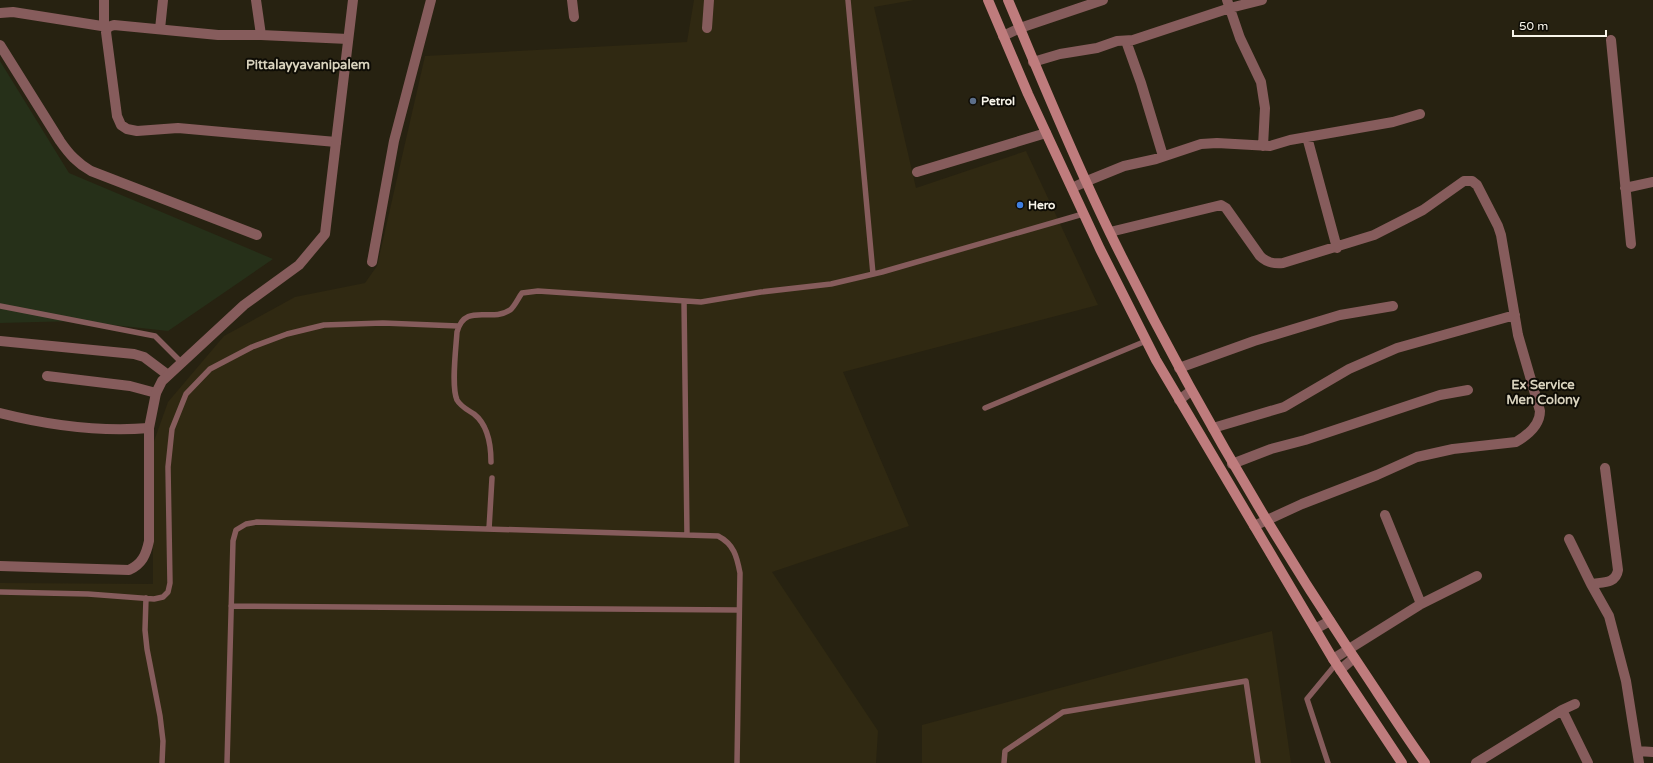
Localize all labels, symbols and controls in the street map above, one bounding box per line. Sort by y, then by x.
scale bar [1513,12,1606,38]
text: 50 m [1519,19,1548,33]
district label: Pittalayyavanipalem [246,57,370,73]
place label: Petrol [981,94,1015,108]
marker: Petrol [968,96,978,106]
place label: Hero [1028,198,1055,212]
marker: Hero [1015,200,1025,210]
district label: Ex Service Men Colony [1506,377,1580,408]

